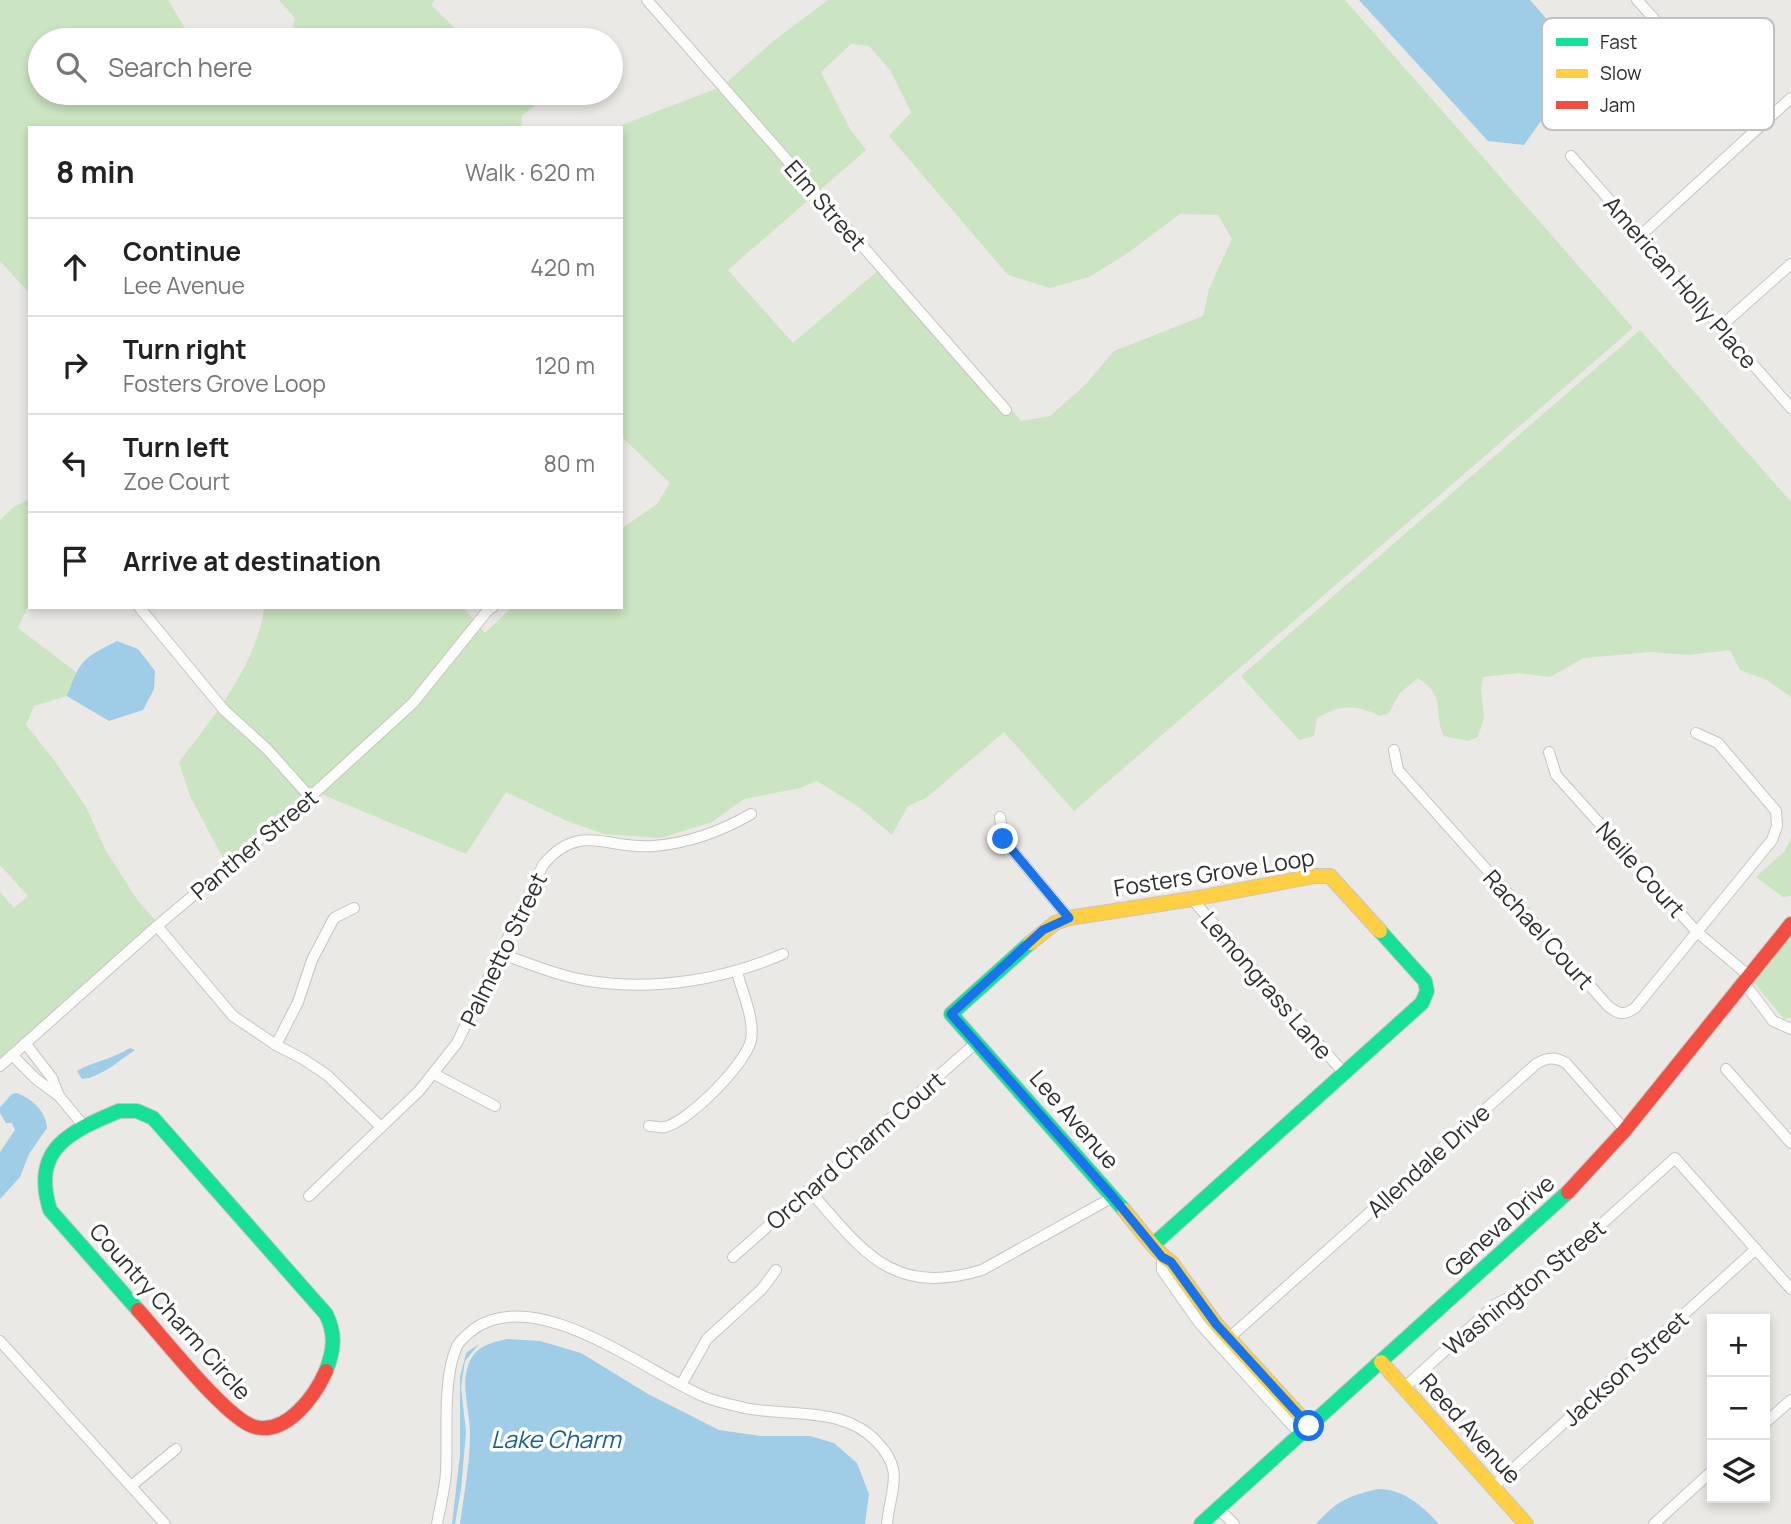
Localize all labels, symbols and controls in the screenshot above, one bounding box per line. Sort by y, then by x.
legend [1542,18,1774,130]
search box [28,28,623,105]
text: Fast [1600,29,1637,55]
icon: search [52,48,90,86]
text: Search here [108,49,253,85]
text: Slow [1600,60,1642,86]
text: Jam [1600,92,1635,118]
text: 8 min [56,151,135,192]
street label: Elm Street [778,153,874,257]
text: Walk · 620 m [465,156,595,188]
street label: American Holly Place [1597,189,1765,375]
text: Continue [123,233,241,269]
icon: ahead [56,248,94,286]
text: 420 m [530,251,595,283]
text: Lee Avenue [123,269,245,301]
text: Turn right [123,331,247,367]
icon: right [56,346,94,384]
text: 120 m [535,349,595,381]
text: Fosters Grove Loop [123,367,326,399]
text: Turn left [123,429,230,465]
icon: left [56,444,94,482]
text: 80 m [544,447,595,479]
text: Zoe Court [123,465,230,497]
icon: arrive [56,542,94,580]
text: Arrive at destination [123,543,381,579]
street label: Panther Street [184,781,324,907]
street label: Neile Court [1589,814,1693,924]
route end [987,823,1018,854]
street label: Fosters Grove Loop [1111,840,1317,904]
street label: Rachael Court [1477,862,1601,996]
street label: Palmetto Street [452,867,554,1031]
street label: Lemongrass Lane [1194,904,1340,1066]
street label: Lee Avenue [1023,1062,1127,1176]
street label: Orchard Charm Court [759,1064,951,1236]
street label: Allendale Drive [1359,1096,1497,1224]
street label: Geneva Drive [1437,1167,1561,1283]
street label: Washington Street [1436,1212,1612,1362]
street label: Country Charm Circle [83,1216,259,1406]
street label: Jackson Street [1555,1303,1695,1433]
map controls [1707,1314,1770,1503]
button: + [1707,1314,1770,1377]
street label: Reed Avenue [1413,1366,1529,1490]
button: − [1707,1377,1770,1440]
route start [1293,1410,1324,1441]
water label: Lake Charm [491,1422,623,1455]
button: layers [1707,1440,1770,1503]

